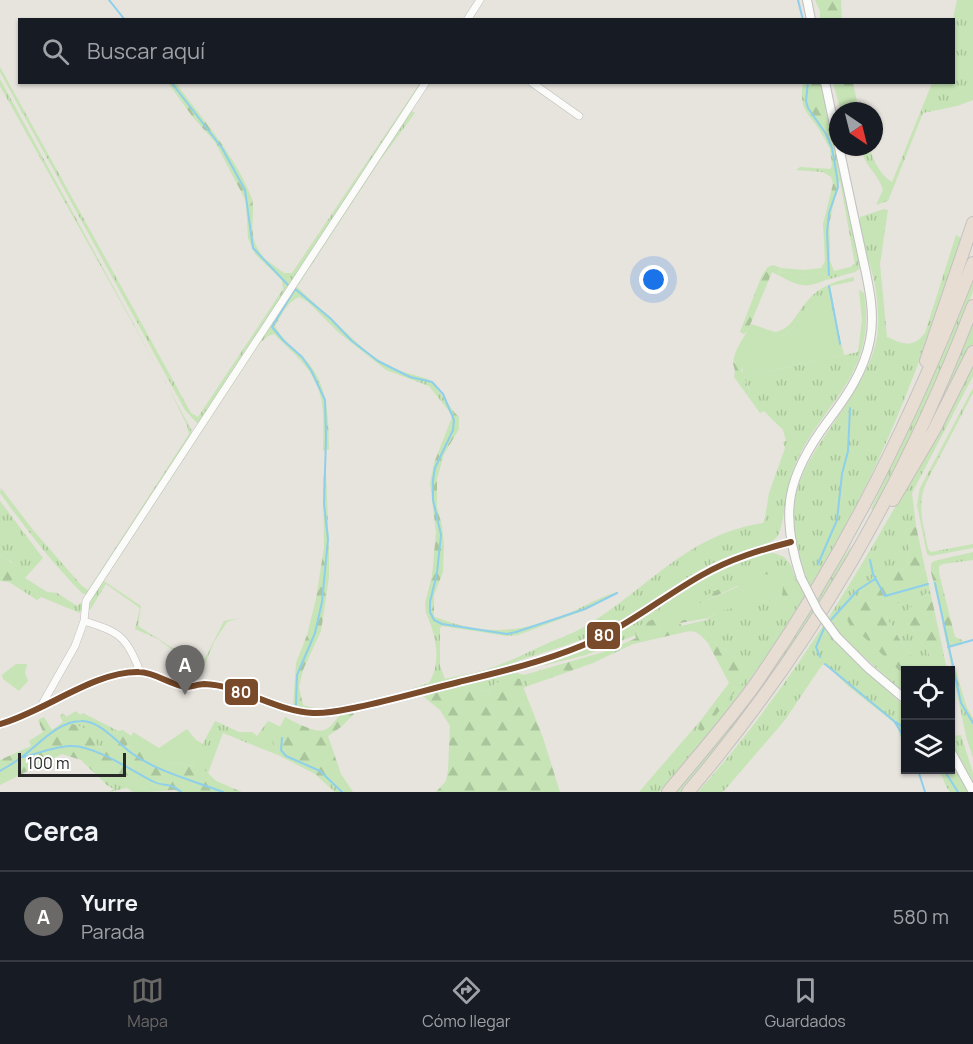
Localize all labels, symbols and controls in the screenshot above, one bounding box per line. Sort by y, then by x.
search box [18,18,955,84]
icon: search [39,35,72,68]
text: Buscar aquí [87,36,205,66]
north arrow [829,102,883,156]
your location [639,265,668,294]
line badge: 80 [586,621,621,650]
text: 80 [594,624,614,646]
pin: A [166,646,204,695]
map controls [901,666,955,774]
button: locate [901,666,955,720]
line badge: 80 [224,678,259,706]
text: 80 [231,681,251,703]
button: layers [901,720,955,774]
scale bar [18,750,126,778]
text: 100 m [27,752,70,774]
text: Cerca [24,813,99,849]
text: Yurre [81,888,138,918]
text: A [37,903,50,930]
text: 580 m [893,903,949,930]
text: Parada [81,918,145,945]
tab: Mapa [127,974,168,1032]
tab: Cómo llegar [422,974,510,1032]
tab: Guardados [765,974,846,1032]

